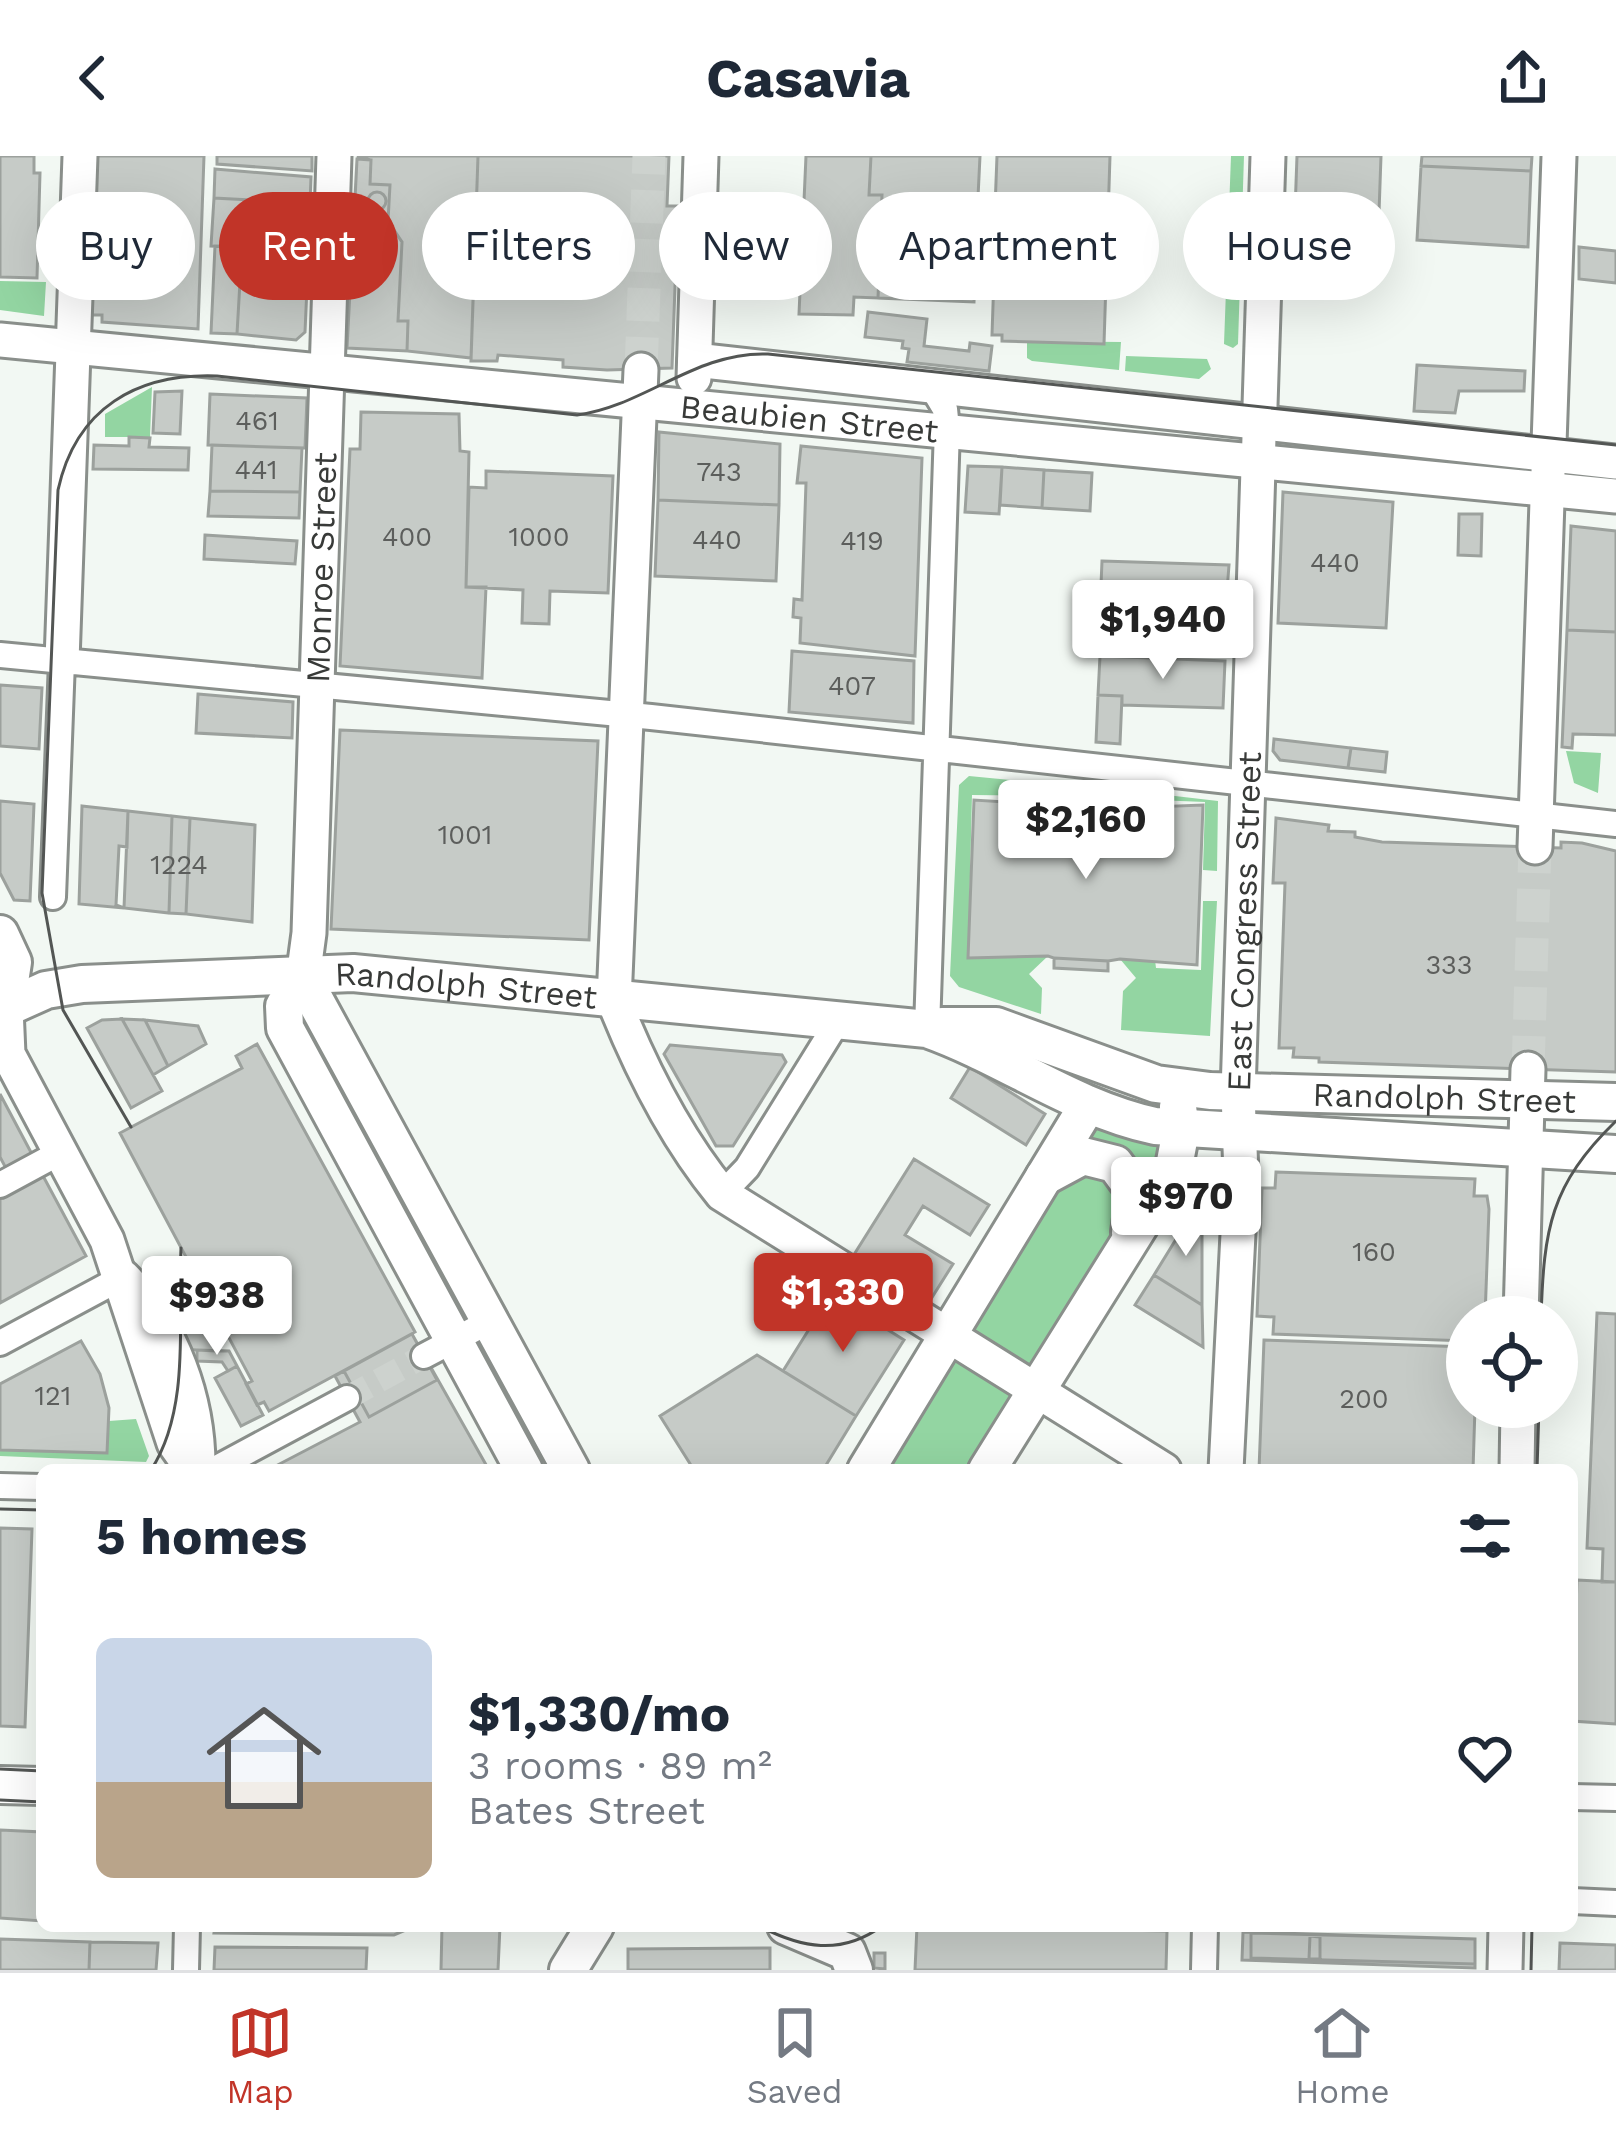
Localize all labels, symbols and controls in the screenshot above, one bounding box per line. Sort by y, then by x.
icon: back [60,45,126,111]
icon: share [1490,45,1556,111]
text: Casavia [706,47,910,110]
chip: Buy [36,192,195,300]
chip: Rent [219,192,398,300]
chip: Filters [422,192,635,300]
chip: New [659,192,832,300]
chip: Apartment [856,192,1159,300]
chip: House [1183,192,1395,300]
street label: Beaubien Street [678,387,940,450]
house number: 461 [235,405,279,437]
street label: Monroe Street [298,452,344,683]
house number: 441 [234,454,278,486]
house number: 743 [696,456,742,488]
house number: 400 [382,521,432,553]
house number: 1000 [509,521,569,553]
house number: 440 [692,524,742,556]
house number: 419 [840,525,884,557]
house number: 440 [1310,547,1360,579]
pin: $1,940 [1065,580,1261,682]
text: $1,940 [1099,596,1227,641]
house number: 407 [828,670,876,702]
street label: East Congress Street [1219,751,1269,1092]
pin: $2,160 [988,780,1184,882]
text: $2,160 [1025,796,1147,841]
house number: 1001 [438,819,492,851]
house number: 1224 [150,849,208,881]
house number: 333 [1425,949,1473,981]
street label: Randolph Street [334,954,599,1017]
street label: Randolph Street [1312,1075,1577,1121]
pin: $970 [1115,1157,1257,1259]
text: $970 [1138,1173,1234,1218]
house number: 160 [1352,1236,1396,1268]
pin: $1,330 [745,1253,941,1355]
pin: $938 [146,1256,288,1358]
text: $1,330 [781,1269,905,1314]
text: $938 [169,1272,265,1317]
map controls [1446,1296,1578,1428]
button: locate [1446,1296,1578,1428]
house number: 121 [35,1380,71,1412]
house number: 200 [1339,1383,1389,1415]
icon: filters [1452,1503,1518,1569]
text: 5 homes [96,1507,307,1566]
text: $1,330/mo [468,1684,730,1743]
icon: home [192,1686,336,1830]
icon: heart [1452,1725,1518,1791]
text: 3 rooms · 89 m² [468,1743,772,1788]
text: Bates Street [468,1788,705,1833]
tab: Map [226,2000,294,2111]
tab: Saved [747,2000,842,2111]
tab: Home [1295,2000,1390,2111]

